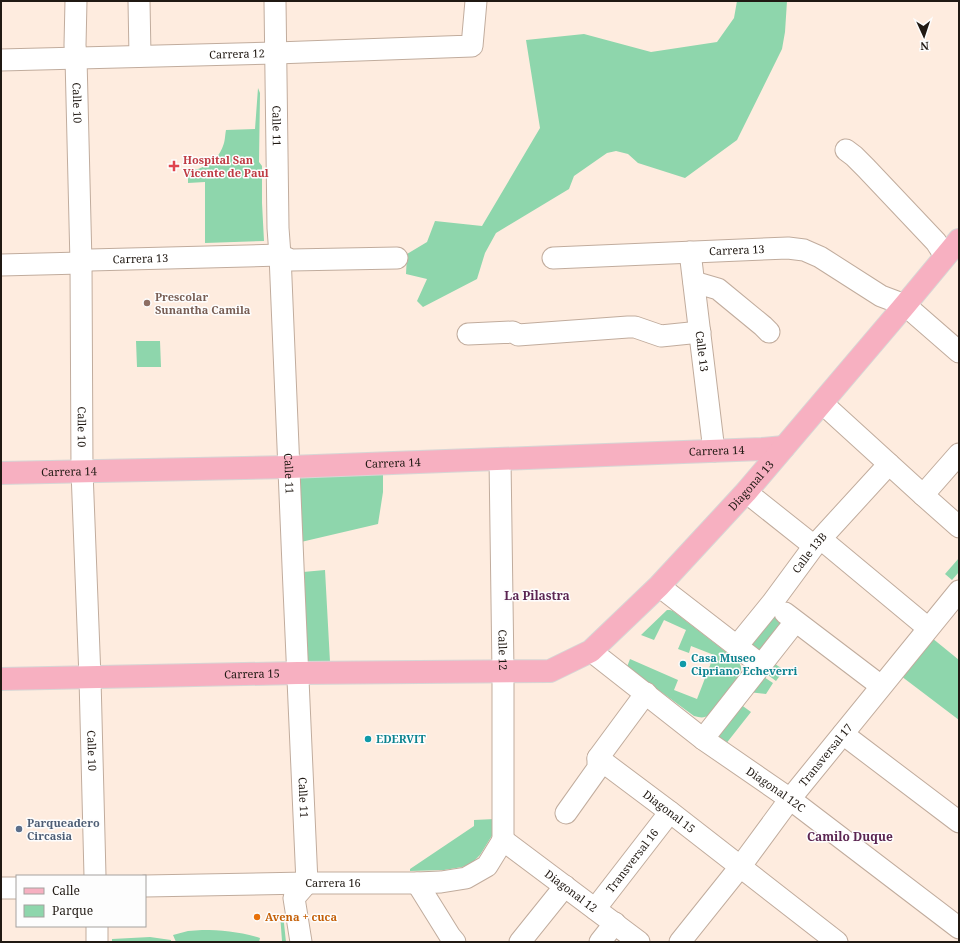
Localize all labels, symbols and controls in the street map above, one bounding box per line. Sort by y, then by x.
north arrow [904,16,944,56]
text: N [919,39,929,54]
street label: Carrera 12 [209,45,265,62]
street label: Calle 10 [70,82,86,124]
street label: Calle 11 [269,105,285,147]
place label: Hospital San Vicente de Paul [183,152,269,180]
marker: Hospital San Vicente de Paul [168,160,180,172]
street label: Carrera 13 [709,241,765,258]
street label: Carrera 13 [112,250,168,266]
place label: Prescolar Sunantha Camila [155,289,251,317]
marker: Prescolar Sunantha Camila [142,298,152,308]
street label: Calle 13 [693,330,712,372]
street label: Calle 10 [75,406,90,447]
street label: Carrera 14 [689,442,745,459]
street label: Calle 11 [281,453,298,494]
street label: Carrera 14 [365,454,421,471]
street label: Diagonal 13 [725,457,777,513]
street label: Carrera 14 [41,463,97,479]
street label: Calle 13B [788,529,830,576]
district label: La Pilastra [504,587,570,604]
street label: Calle 12 [495,629,511,671]
place label: Casa Museo Cipriano Echeverri [691,650,798,678]
marker: Casa Museo Cipriano Echeverri [678,659,688,669]
street label: Carrera 15 [224,665,280,681]
street label: Transversal 17 [795,720,855,789]
street label: Calle 10 [84,730,100,771]
place label: EDERVIT [376,731,426,746]
marker: EDERVIT [363,734,373,744]
street label: Diagonal 12C [744,763,809,815]
street label: Calle 11 [295,777,312,818]
street label: Diagonal 15 [640,786,699,836]
place label: Parqueadero Circasia [27,815,100,843]
marker: Parqueadero Circasia [14,824,24,834]
street label: Transversal 16 [602,825,661,896]
district label: Camilo Duque [807,828,893,845]
street label: Diagonal 12 [542,866,601,915]
legend [16,875,146,927]
street label: Carrera 16 [305,875,361,890]
text: Calle [52,882,80,899]
text: Parque [52,902,93,919]
place label: Avena + cuca [265,909,337,924]
marker: Avena + cuca [252,912,262,922]

